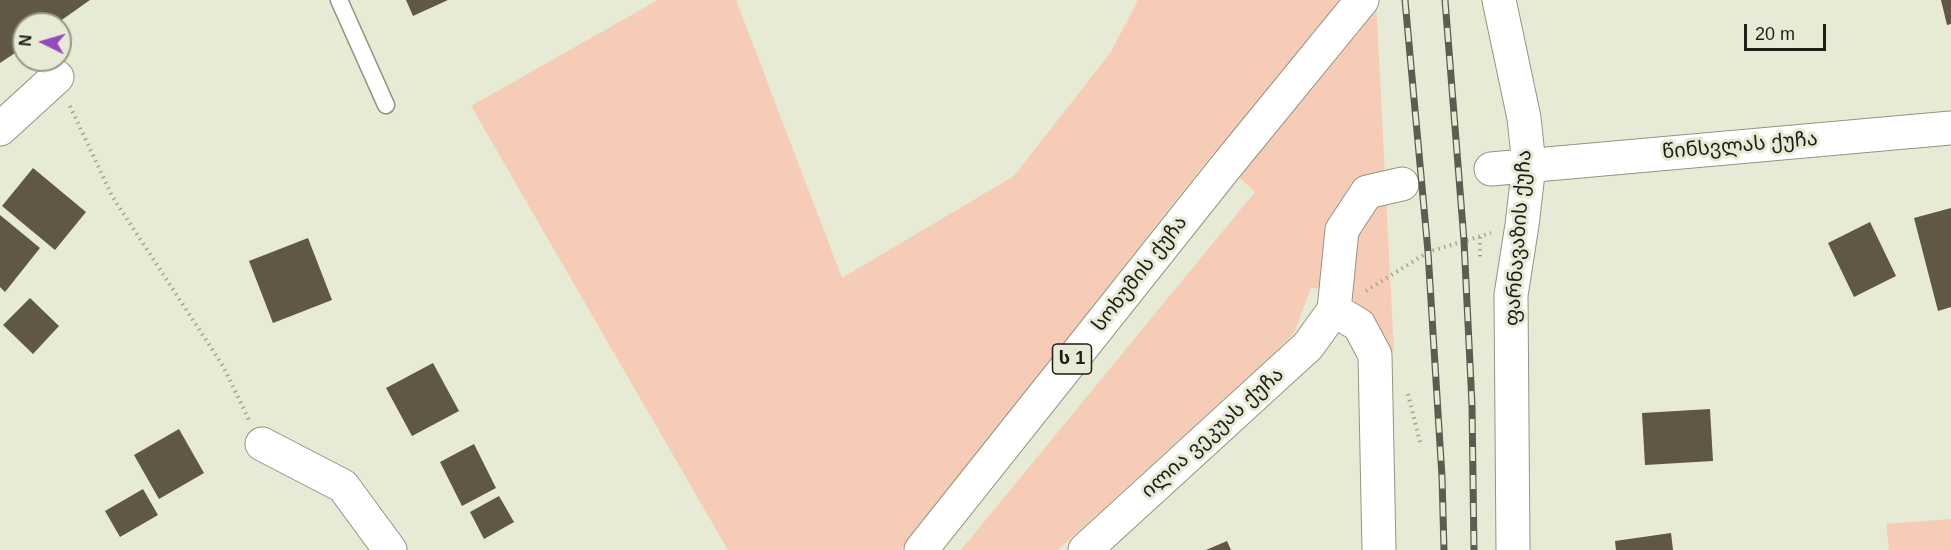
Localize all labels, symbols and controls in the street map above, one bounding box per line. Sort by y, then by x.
north arrow [12,12,72,72]
scale bar [1747,12,1830,50]
text: 20 m [1755,24,1795,44]
text: N [17,34,35,47]
street label: წინსვლას ქუჩა [1661,127,1819,165]
street label: ფარნავაზის ქუჩა [1501,149,1537,327]
street label: სოხუმის ქუჩა [1087,211,1193,337]
road number: ს 1 [1052,344,1092,374]
street label: ილია ვეკუას ქუჩა [1137,363,1289,503]

